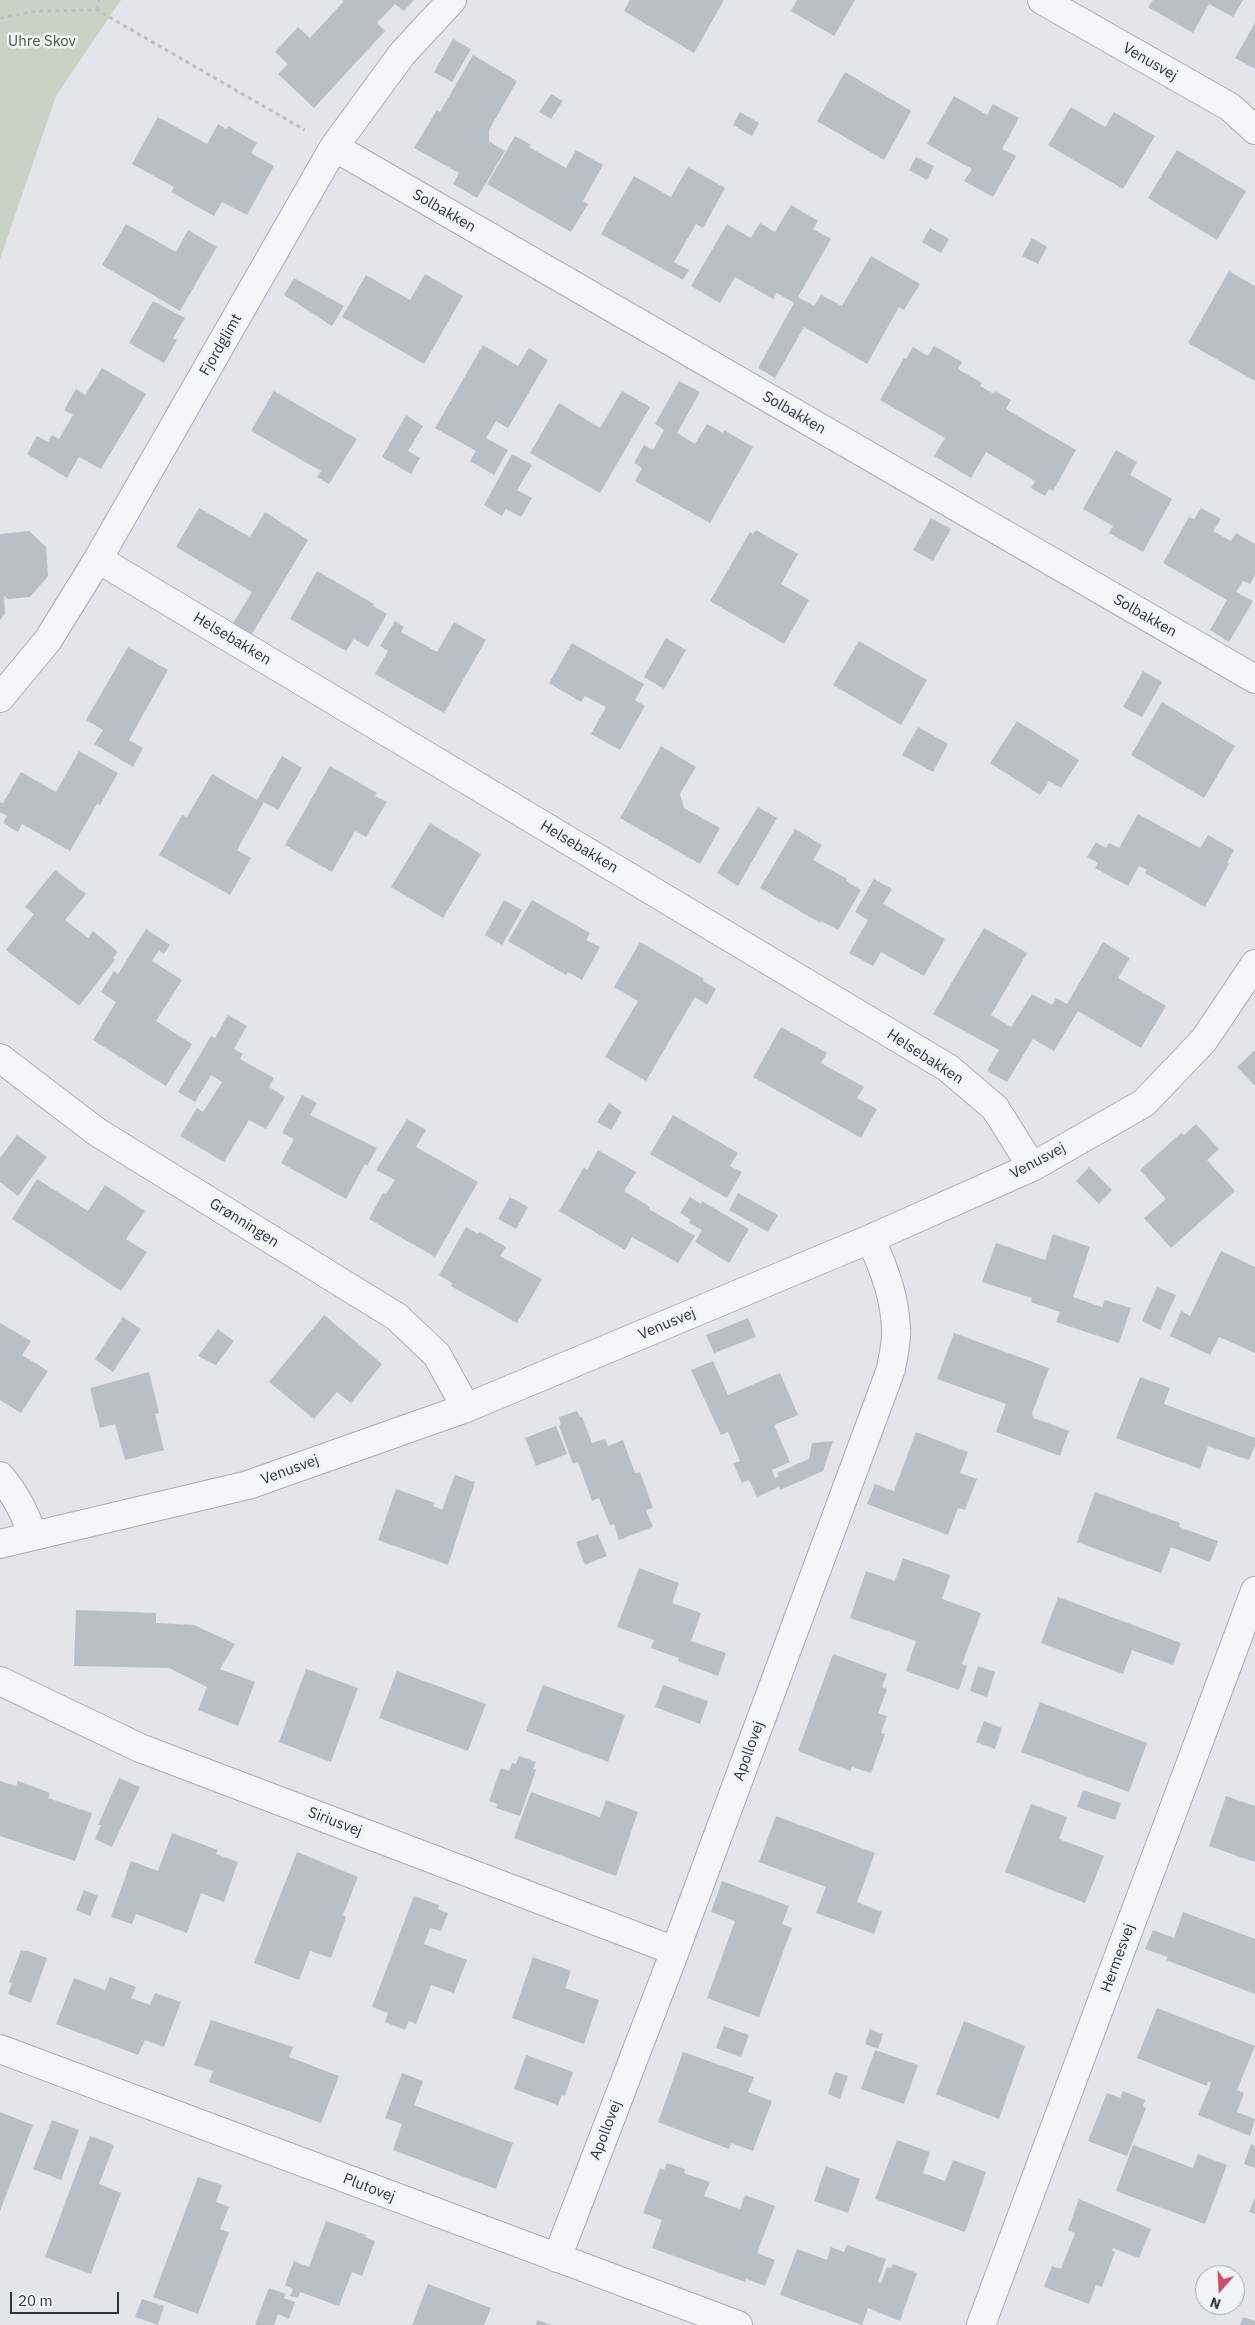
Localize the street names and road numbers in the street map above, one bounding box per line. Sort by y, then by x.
street label: Venusvej [1119,39,1181,85]
street label: Solbakken [409,186,479,236]
street label: Fjordglimt [196,311,246,379]
street label: Solbakken [759,388,829,438]
street label: Solbakken [1110,591,1180,641]
street label: Helsebakken [190,609,274,669]
street label: Helsebakken [537,817,621,877]
street label: Helsebakken [883,1026,967,1088]
street label: Venusvej [1007,1139,1069,1183]
street label: Grønningen [206,1195,282,1251]
street label: Venusvej [636,1304,698,1344]
street label: Venusvej [259,1451,321,1489]
street label: Apollovej [730,1719,768,1783]
street label: Siriusvej [305,1803,365,1841]
street label: Hermesvej [1097,1921,1139,1995]
street label: Apollovej [586,2098,626,2162]
street label: Plutovej [340,2170,398,2206]

